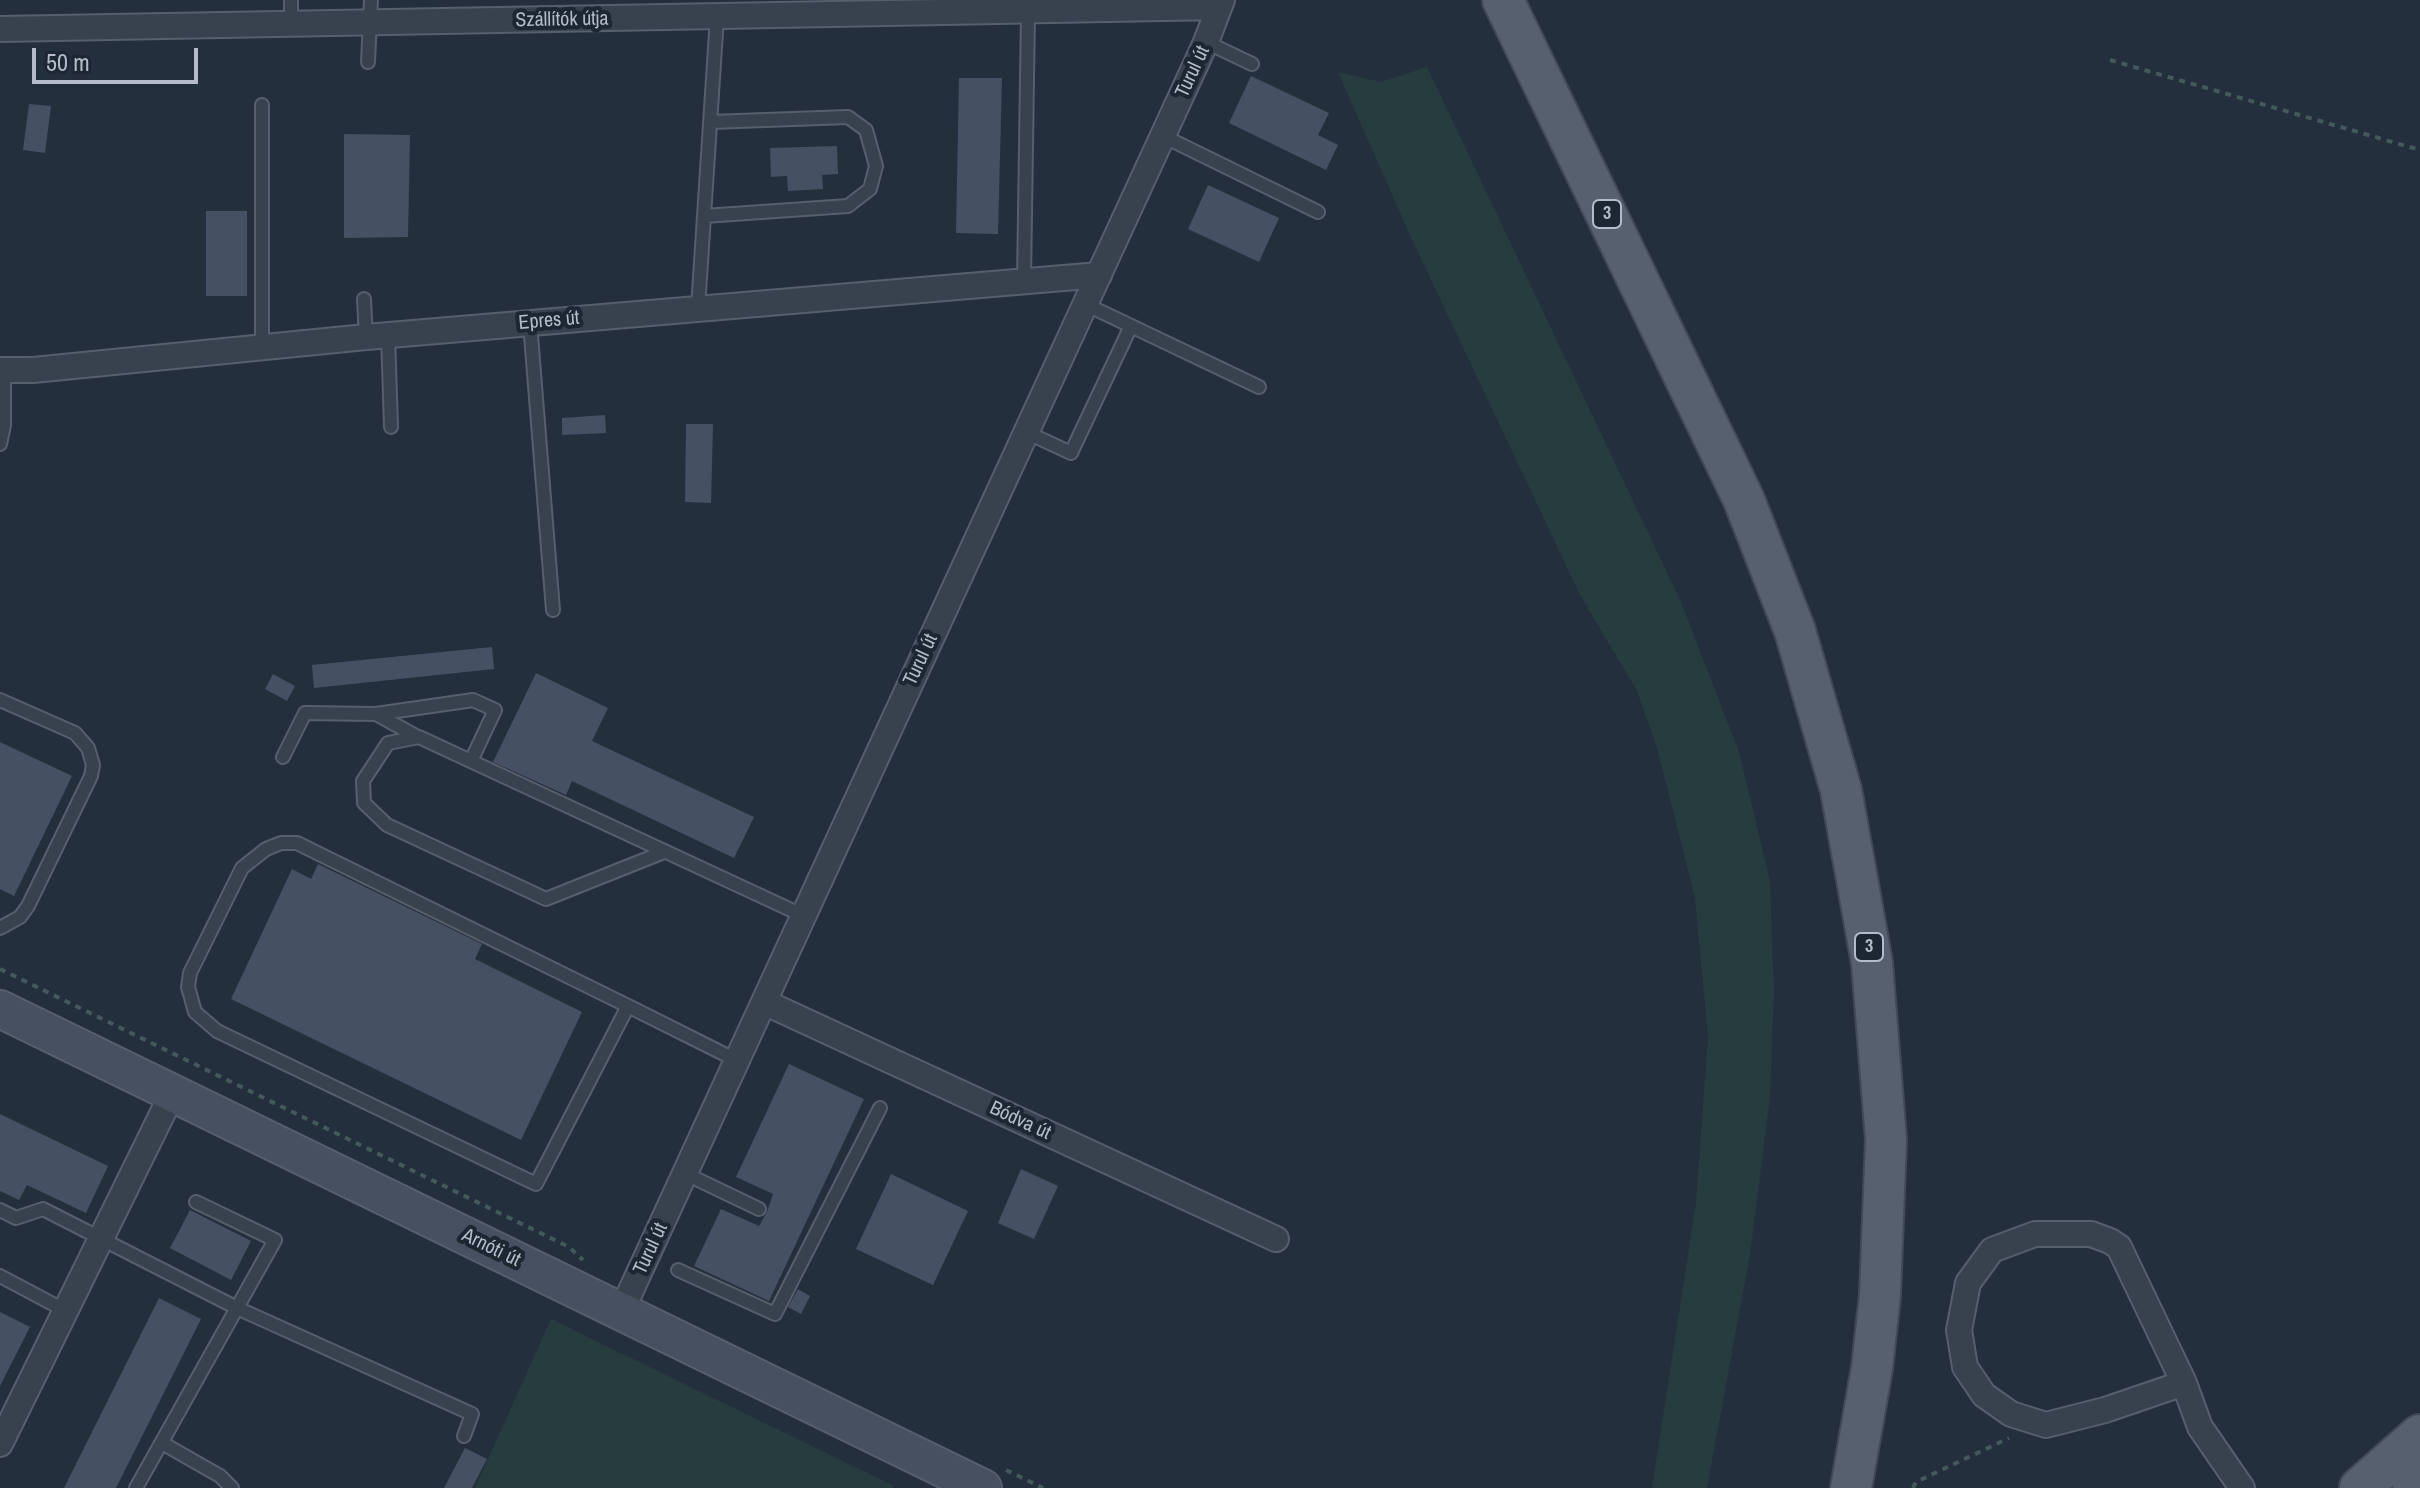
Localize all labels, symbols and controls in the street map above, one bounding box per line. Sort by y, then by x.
street label: Szállítók útja [515,7,609,33]
scale bar [36,32,202,82]
street label: Turul út [1171,42,1215,102]
text: 50 m [46,46,90,78]
road number: 3 [1593,200,1621,228]
street label: Epres út [518,306,580,336]
street label: Turul út [899,630,943,690]
road number: 3 [1855,933,1883,961]
street label: Bódva út [986,1096,1054,1146]
street label: Turul út [629,1219,673,1279]
street label: Arnóti út [458,1224,524,1272]

